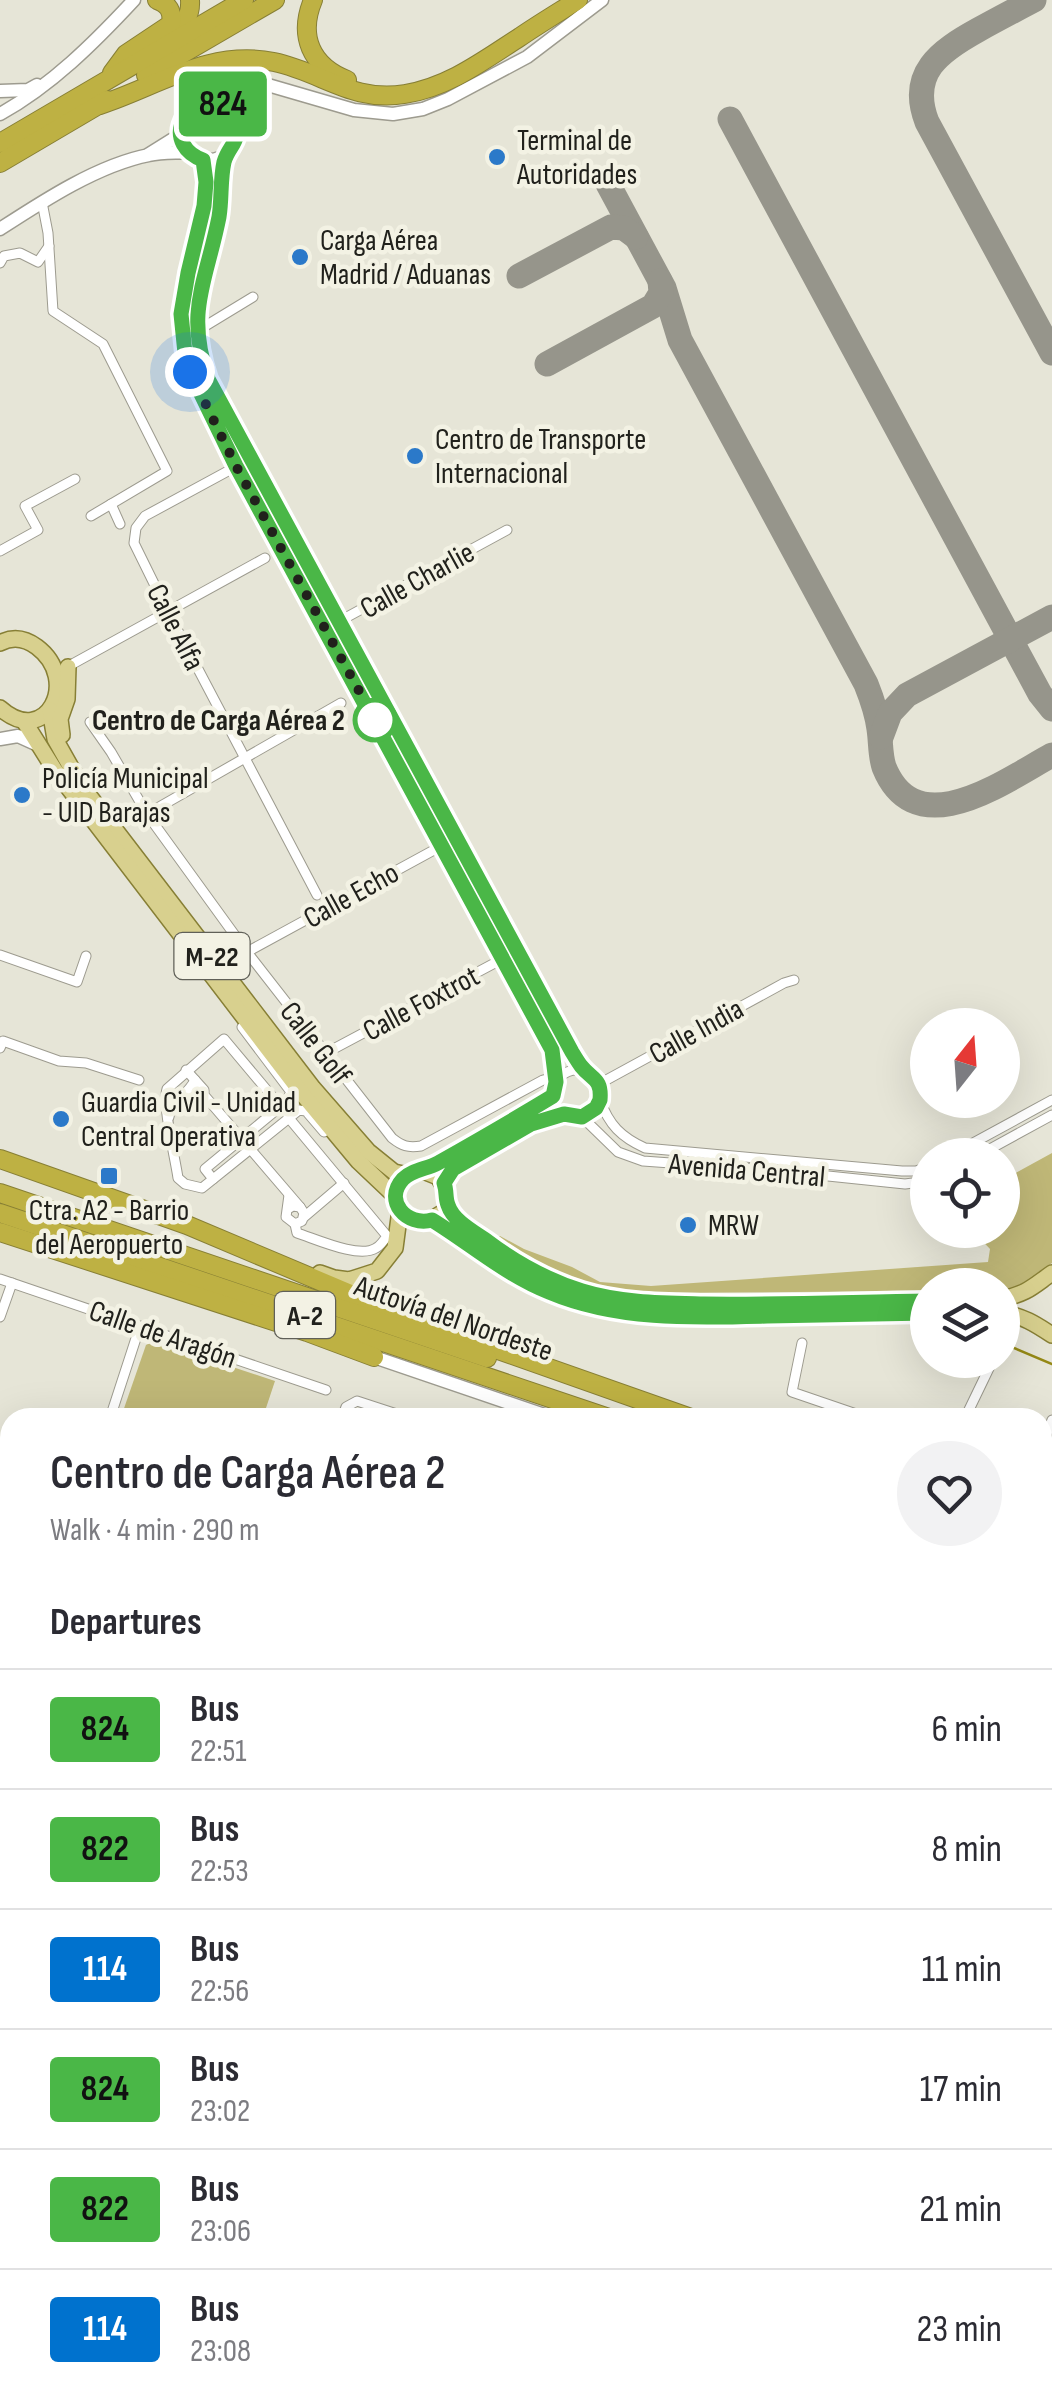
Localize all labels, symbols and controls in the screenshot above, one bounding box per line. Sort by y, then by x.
line badge: 824 [166,72,280,136]
text: 824 [199,83,247,126]
place label: Terminal de Autoridades [516,123,637,193]
marker: Terminal de Autoridades [486,146,508,168]
place label: Carga Aérea Madrid / Aduanas [320,223,491,293]
marker: Carga Aérea Madrid / Aduanas [289,246,311,268]
your location [165,347,215,397]
place label: Centro de Transporte Internacional [435,422,646,492]
marker: Centro de Transporte Internacional [404,445,426,467]
street label: Calle Charlie [354,535,481,627]
street label: Calle Alfa [138,578,212,677]
marker: Centro de Carga Aérea 2 [354,699,396,741]
place label: Centro de Carga Aérea 2 [92,703,345,739]
place label: Policía Municipal - UID Barajas [42,761,209,831]
marker: Policía Municipal - UID Barajas [11,784,33,806]
street label: Calle Echo [298,855,405,937]
road number: M-22 [174,933,250,979]
street label: Calle Foxtrot [357,958,486,1050]
street label: Calle India [643,991,750,1072]
street label: Calle Golf [272,995,359,1093]
north arrow [910,1008,1020,1118]
map controls [910,1008,1020,1378]
place label: Guardia Civil - Unidad Central Operativa [81,1085,296,1155]
marker: Guardia Civil - Unidad Central Operativa [50,1108,72,1130]
button: locate [910,1138,1020,1248]
street label: Avenida Central [666,1146,827,1196]
marker: Ctra. A2 - Barrio del Aeropuerto [98,1165,120,1187]
place label: Ctra. A2 - Barrio del Aeropuerto [29,1193,189,1263]
place label: MRW [708,1208,759,1244]
marker: MRW [677,1214,699,1236]
street label: Autovía del Nordeste [349,1268,557,1370]
button: layers [910,1268,1020,1378]
road number: A-2 [275,1292,335,1338]
street label: Calle de Aragón [84,1293,241,1377]
button: heart [897,1441,1002,1546]
text: Centro de Carga Aérea 2 [50,1445,445,1502]
text: Walk · 4 min · 290 m [50,1511,259,1550]
text: Departures [50,1600,202,1645]
text: Bus [190,1687,239,1732]
text: 6 min [932,1707,1002,1752]
text: 824 [81,1708,129,1751]
text: 22:51 [190,1732,246,1771]
text: Bus [190,1807,239,1852]
text: 8 min [932,1827,1002,1872]
text: 822 [81,1828,129,1871]
text: 22:53 [190,1852,249,1891]
text: Bus [190,1927,239,1972]
text: 11 min [922,1947,1002,1992]
text: 114 [83,1948,127,1991]
text: 22:56 [190,1972,249,2011]
text: Bus [190,2047,239,2092]
text: 17 min [920,2067,1002,2112]
text: 824 [81,2068,129,2111]
text: 23:02 [190,2092,250,2131]
text: Bus [190,2167,239,2212]
text: 21 min [919,2187,1002,2232]
text: 822 [81,2188,129,2231]
text: 23:06 [190,2212,251,2251]
text: Bus [190,2287,239,2332]
text: 23 min [917,2307,1002,2352]
text: 114 [83,2308,127,2351]
text: 23:08 [190,2332,251,2371]

